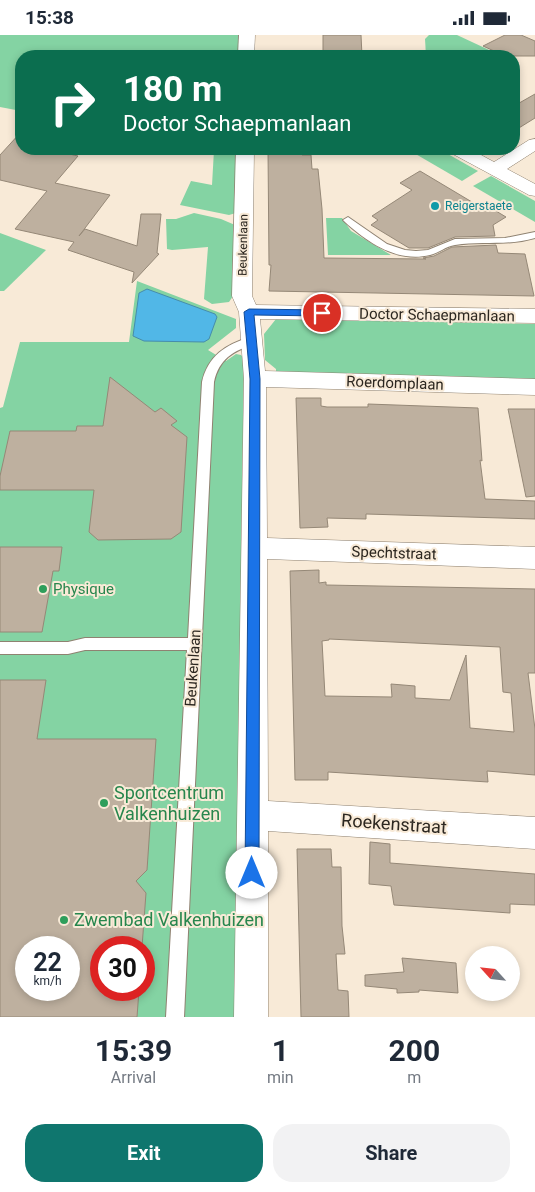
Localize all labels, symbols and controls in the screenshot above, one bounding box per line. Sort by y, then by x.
text: 15:38 [25,6,74,29]
text: 180 m [123,69,222,110]
icon: right [40,70,105,135]
text: Doctor Schaepmanlaan [123,111,351,136]
place label: Reigerstaete [445,199,512,213]
marker: Reigerstaete [429,200,441,212]
street label: Beukenlaan [235,214,251,276]
pin [301,292,343,334]
icon: arrive [308,299,336,327]
street label: Doctor Schaepmanlaan [359,305,515,325]
street label: Roerdomplaan [346,372,444,394]
street label: Spechtstraat [351,543,437,563]
place label: Physique [53,580,114,598]
marker: Physique [37,583,49,595]
street label: Beukenlaan [181,629,205,707]
place label: Sportcentrum Valkenhuizen [114,782,224,824]
marker: Sportcentrum Valkenhuizen [98,797,110,809]
street label: Roekenstraat [341,809,448,838]
position arrow [225,846,277,898]
place label: Zwembad Valkenhuizen [74,909,264,930]
marker: Zwembad Valkenhuizen [58,914,70,926]
speed limit sign: 30 [90,936,155,1001]
north arrow [465,946,520,1001]
map controls [465,946,520,1001]
text: 22 [33,948,62,977]
text: km/h [33,974,62,988]
text: 15:39 [95,1033,172,1068]
text: 1 [272,1033,289,1068]
text: 200 [389,1033,440,1068]
text: Arrival [111,1068,156,1087]
text: min [267,1068,294,1087]
text: m [407,1068,421,1087]
button: Exit [25,1124,263,1182]
button: Share [273,1124,510,1182]

